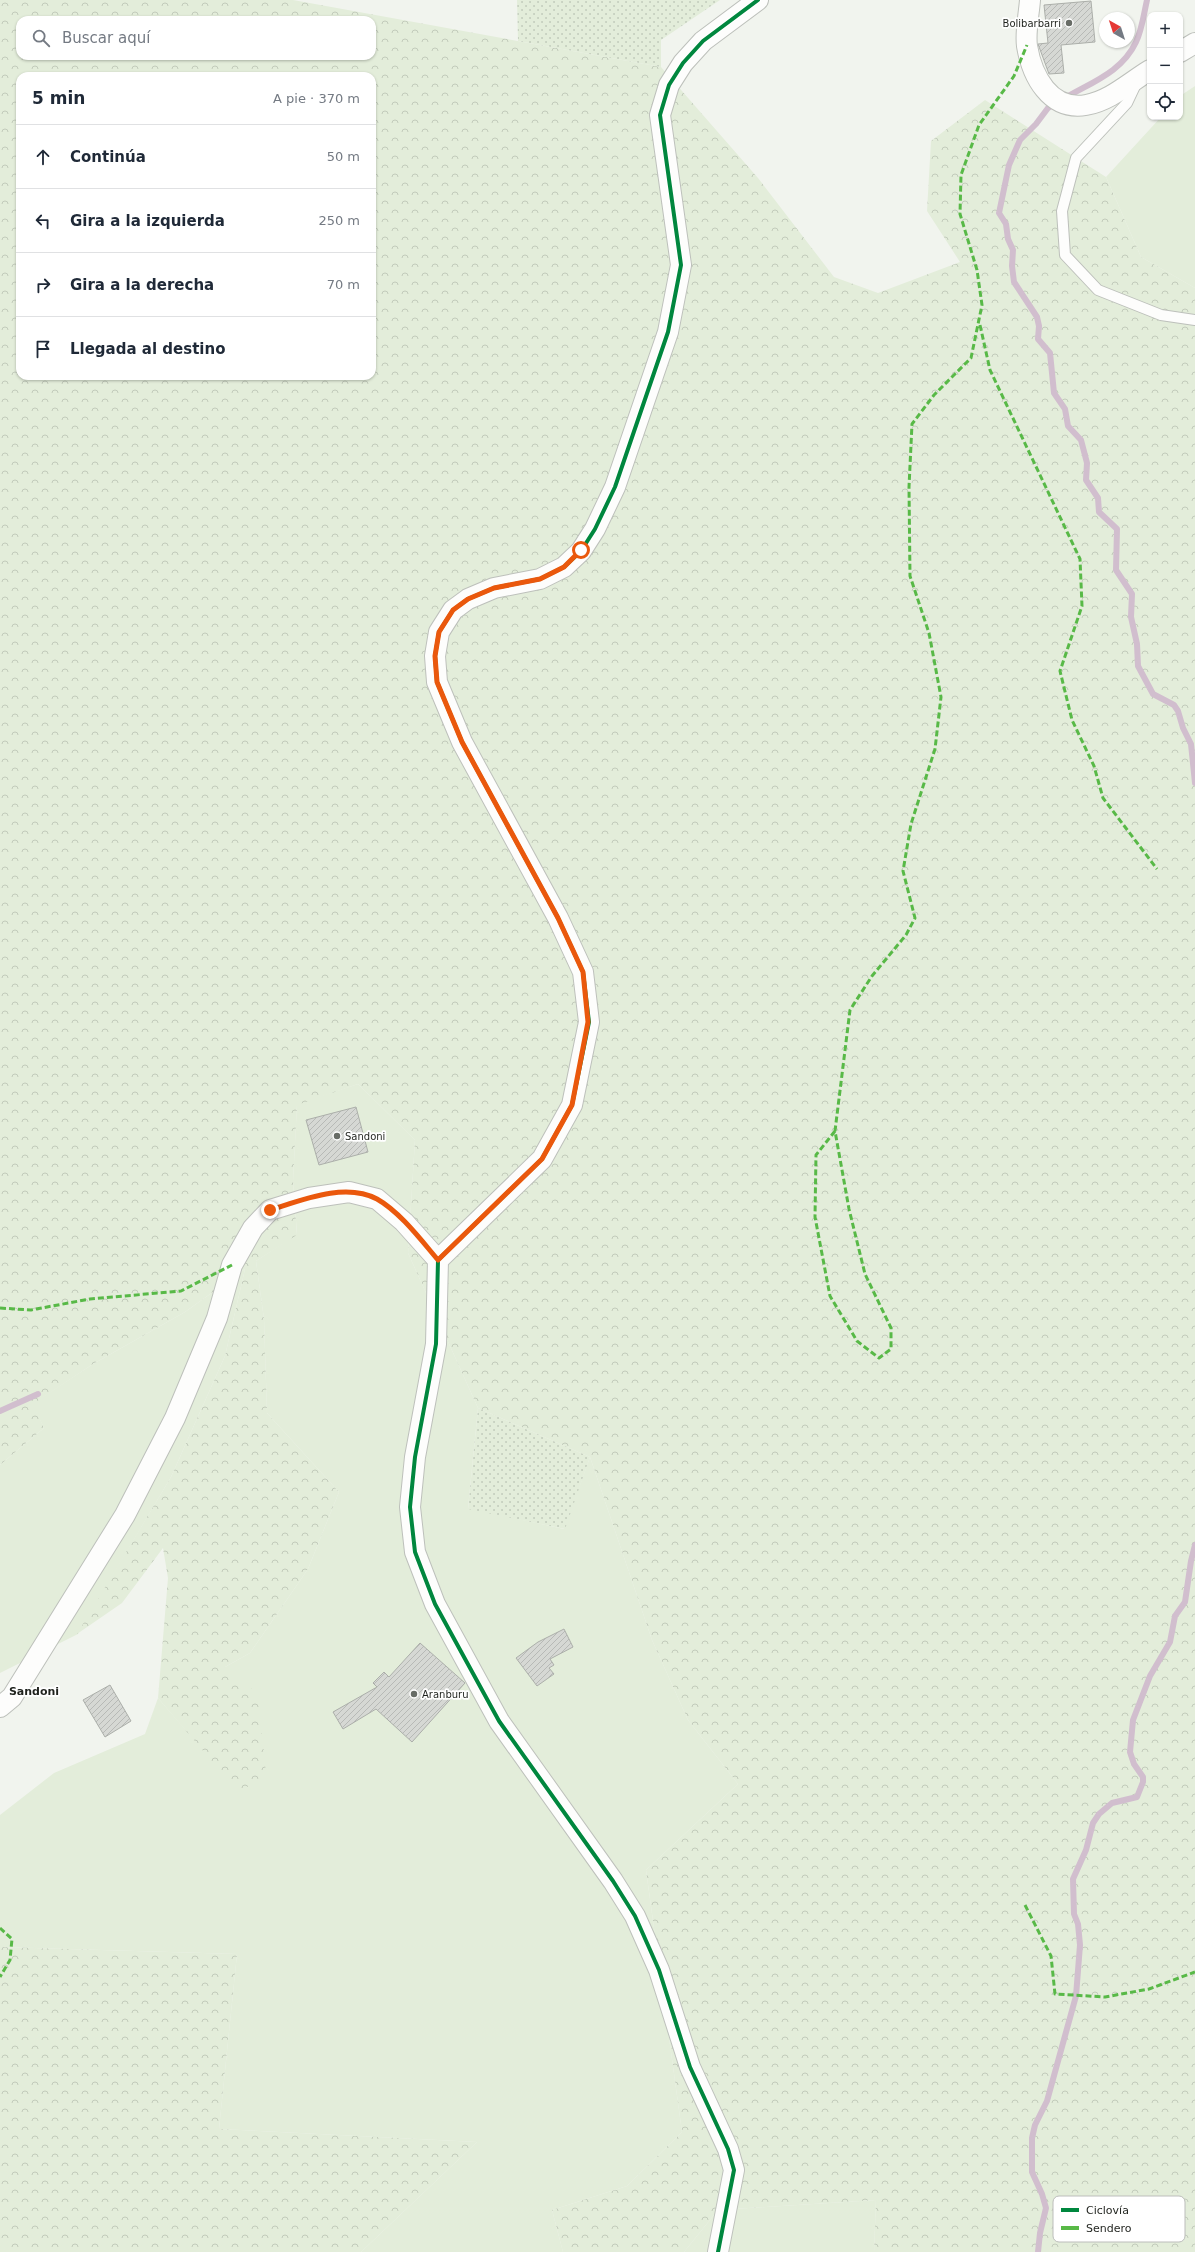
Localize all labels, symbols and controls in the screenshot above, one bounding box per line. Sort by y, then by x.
north arrow [1099,12,1135,48]
map controls [1147,12,1183,120]
button: + [1147,12,1183,48]
search box [16,16,376,60]
place label: Bolibarbarri [1003,18,1061,29]
marker: Bolibarbarri [1064,18,1074,28]
icon: search [30,27,52,49]
text: Buscar aquí [62,29,150,47]
button: − [1147,48,1183,84]
button: locate [1147,84,1183,120]
text: 5 min [32,88,85,108]
text: A pie · 370 m [273,91,360,106]
icon: ahead [32,146,54,168]
text: Continúa [70,148,146,166]
text: 50 m [327,149,360,164]
icon: left [32,210,54,232]
text: Gira a la izquierda [70,212,225,230]
text: 250 m [318,213,360,228]
icon: right [32,274,54,296]
text: Gira a la derecha [70,276,214,294]
text: 70 m [327,277,360,292]
icon: arrive [32,338,54,360]
text: Llegada al destino [70,340,225,358]
route start [572,541,590,559]
marker: Sandoni [332,1131,342,1141]
place label: Sandoni [345,1131,385,1142]
route end [261,1201,279,1219]
district label: Sandoni [9,1685,59,1698]
marker: Aranburu [409,1689,419,1699]
place label: Aranburu [422,1689,469,1700]
legend [1053,2196,1185,2242]
text: Ciclovía [1086,2204,1129,2217]
text: Sendero [1086,2222,1132,2235]

